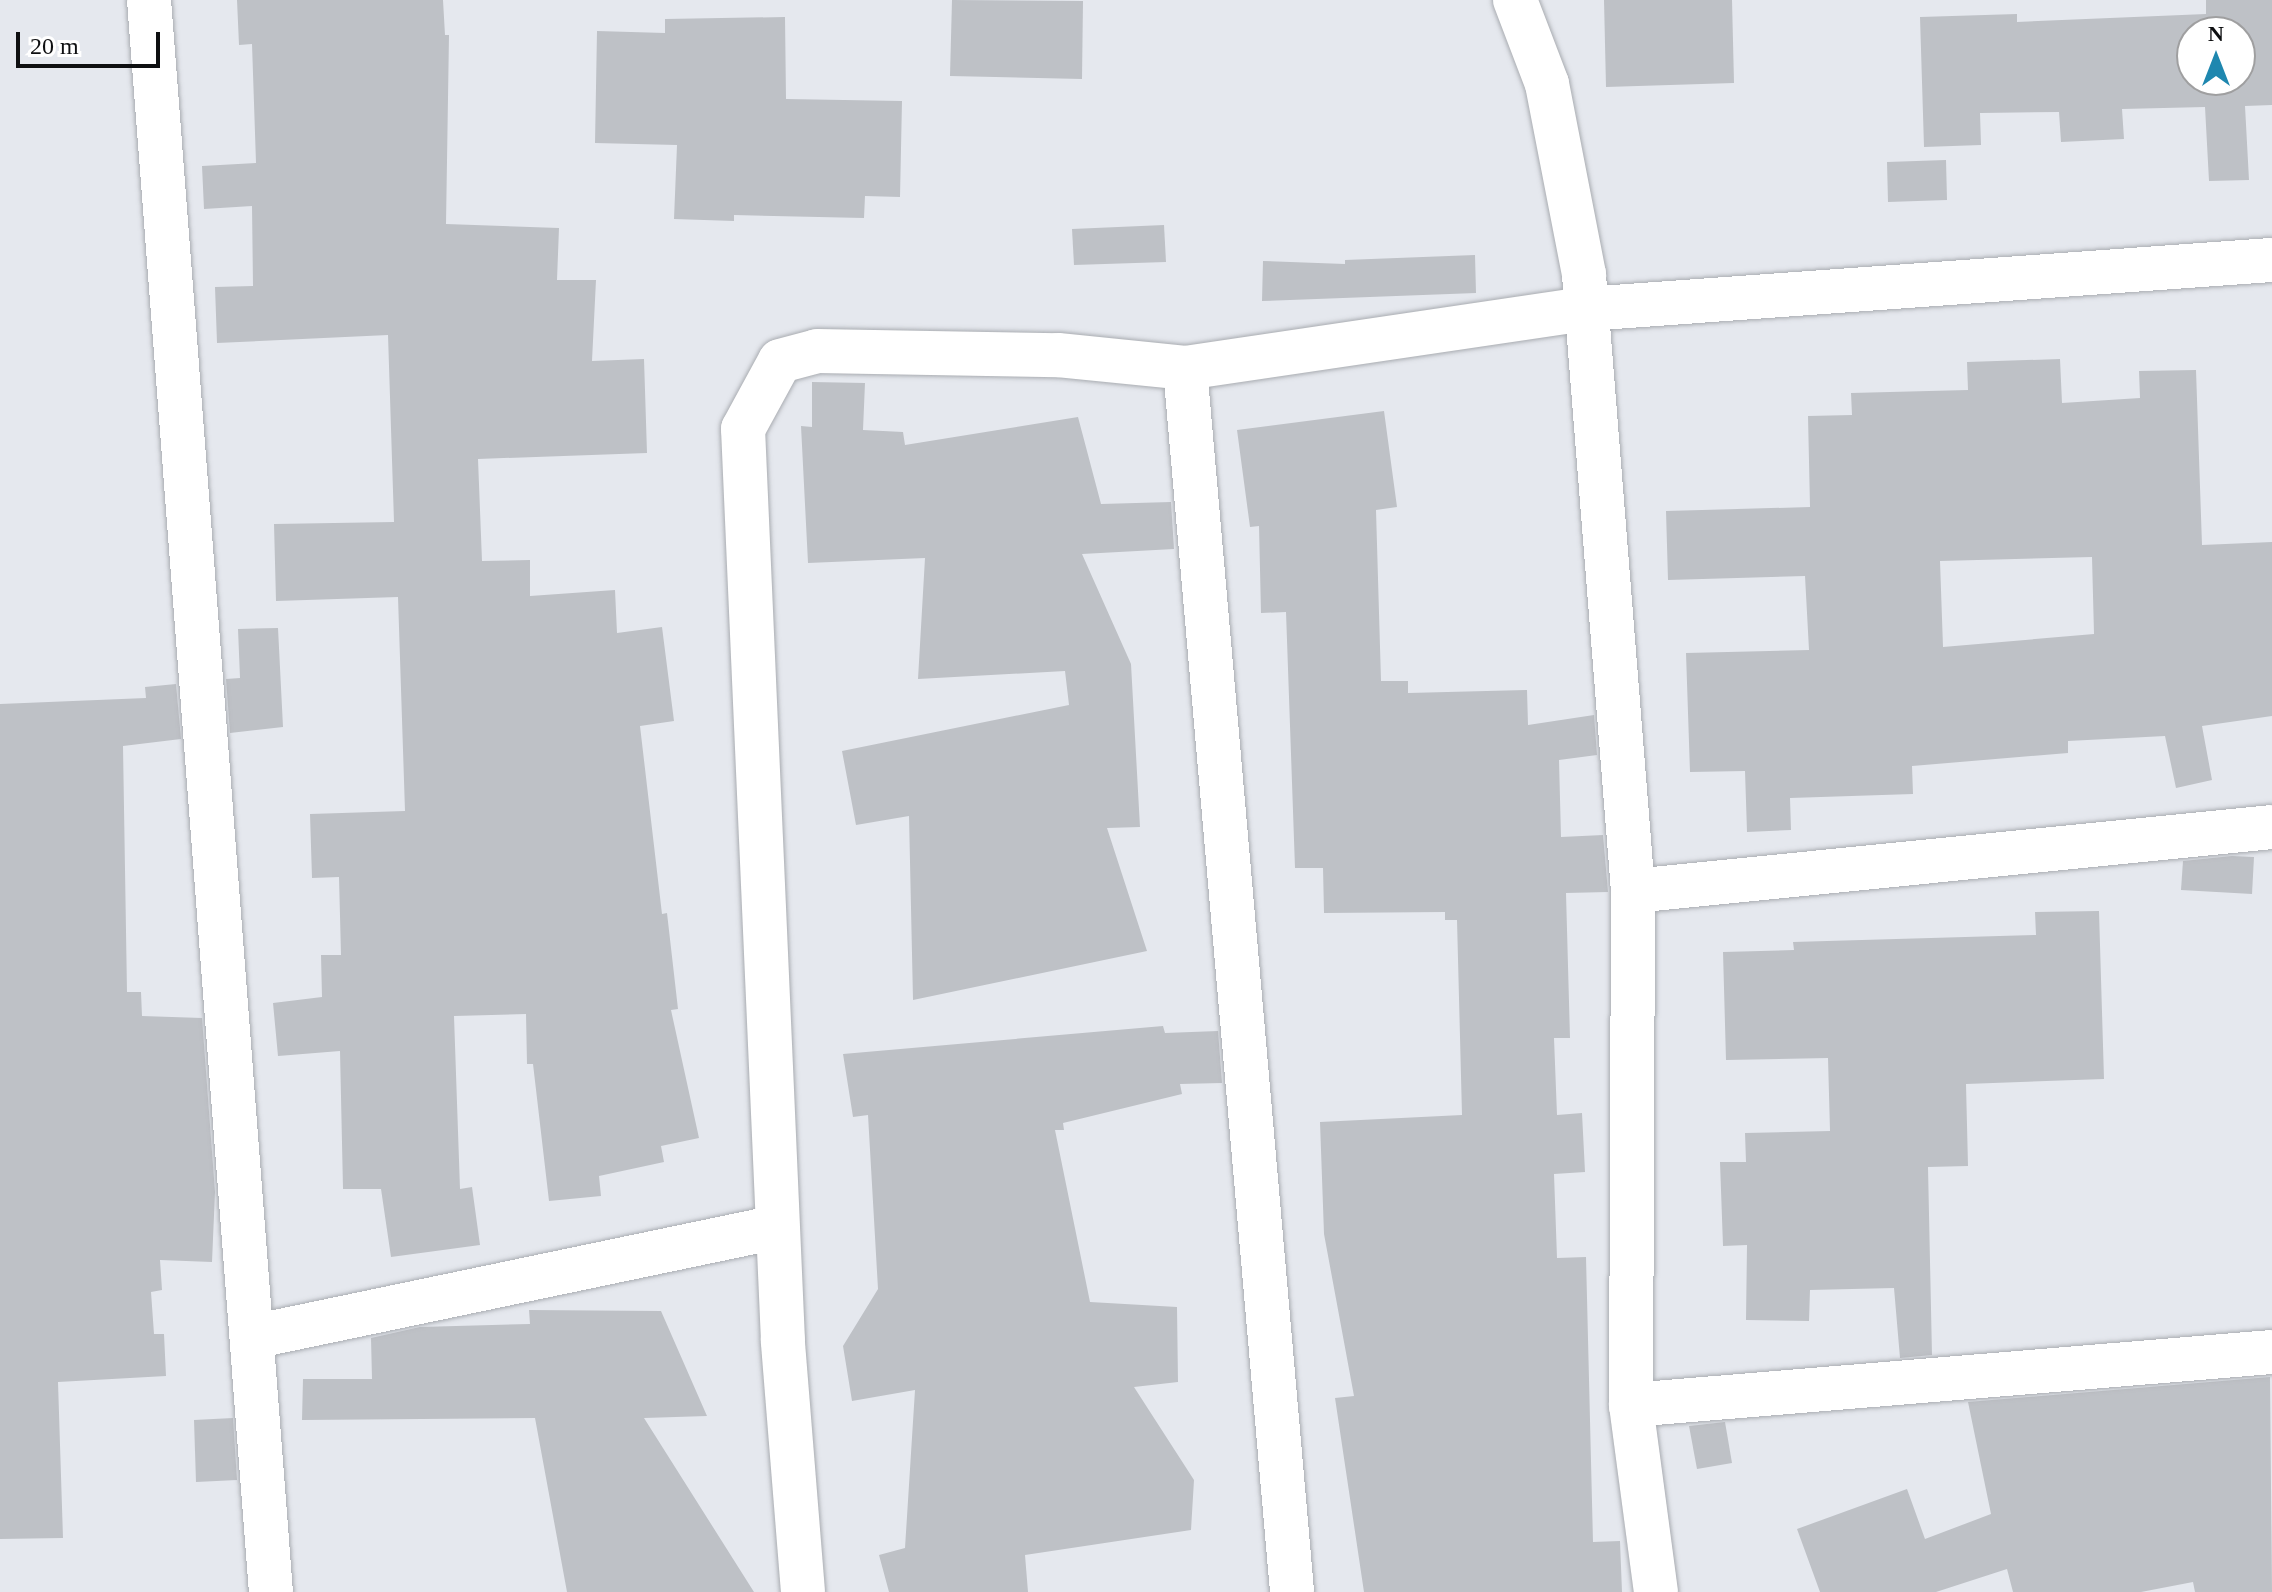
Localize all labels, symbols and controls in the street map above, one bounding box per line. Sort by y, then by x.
scale bar [20,16,164,66]
north arrow [2176,16,2256,96]
text: N [2208,21,2224,46]
text: 20 m [30,33,79,59]

